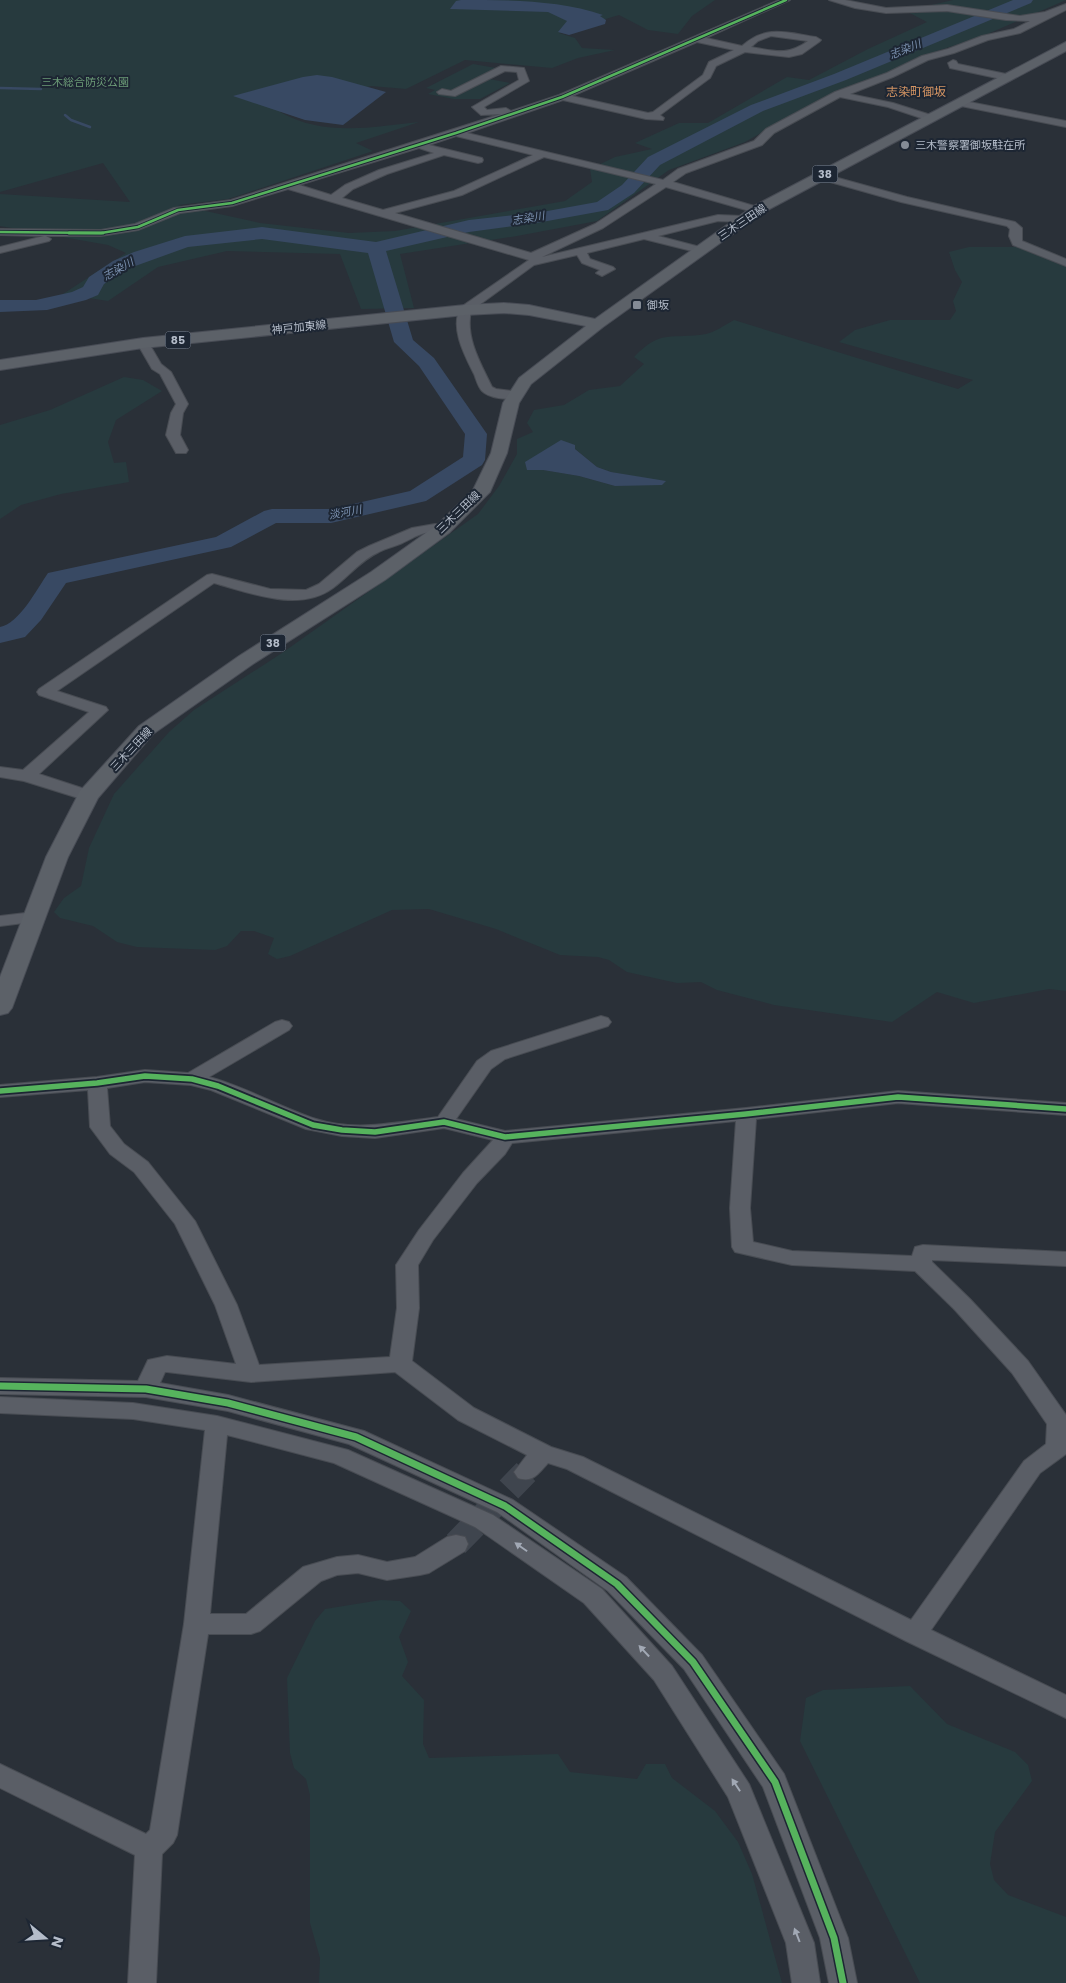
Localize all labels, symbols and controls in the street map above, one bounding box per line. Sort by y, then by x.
water label: 志染川 [887,35,924,63]
park label: 三木総合防災公園 [41,74,129,90]
district label: 志染町御坂 [886,83,946,100]
place label: 三木警察署御坂駐在所 [915,137,1026,153]
marker: 三木警察署御坂駐在所 [899,139,911,151]
road number: 38 [812,165,838,182]
street label: 三木三田線 [715,200,769,244]
water label: 志染川 [510,207,547,228]
water label: 志染川 [100,254,137,284]
place label: 御坂 [646,297,669,313]
marker: 御坂 [631,299,643,311]
street label: 神戸加東線 [271,316,327,338]
road number: 85 [166,332,190,348]
street label: 三木三田線 [433,487,483,537]
water label: 淡河川 [327,501,364,523]
road number: 38 [260,634,286,651]
street label: 三木三田線 [106,723,156,775]
one-way arrow [514,1542,528,1552]
one-way arrow [638,1646,650,1658]
one-way arrow [731,1778,740,1791]
north arrow [20,1913,70,1963]
one-way arrow [792,1928,800,1943]
text: N [46,1934,69,1950]

